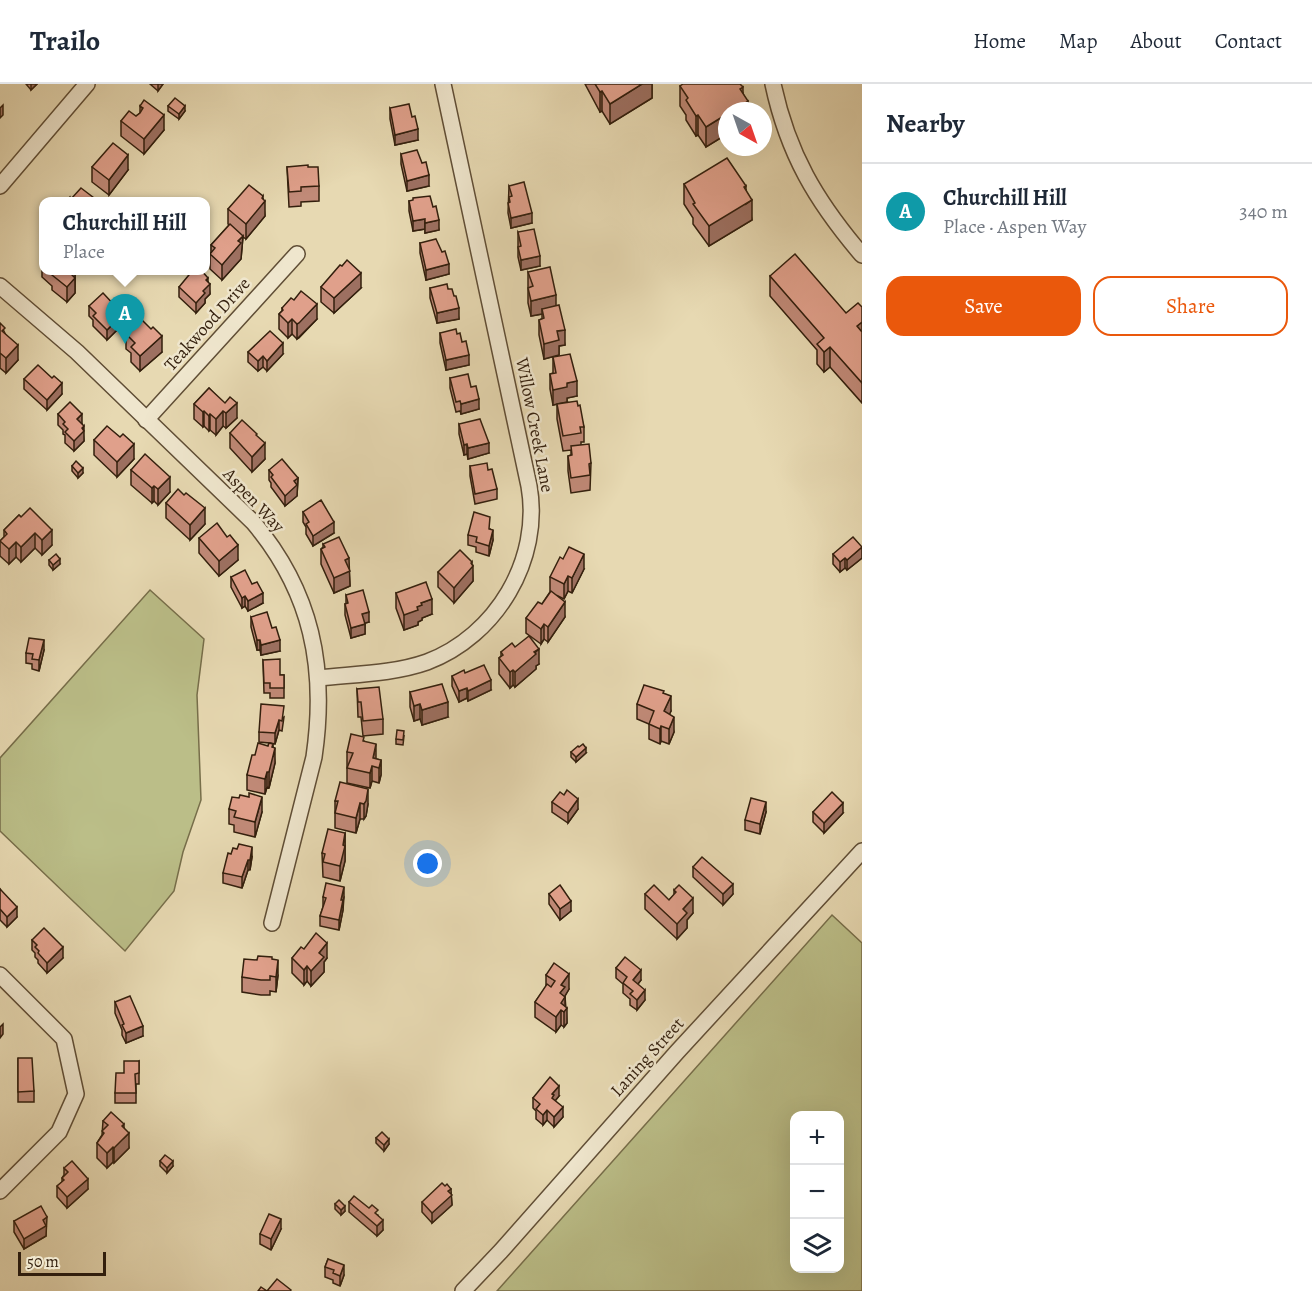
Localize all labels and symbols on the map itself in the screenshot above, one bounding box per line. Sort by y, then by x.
north arrow [718,102,772,156]
street label: Teakwood Drive [159,272,255,376]
pin: A [106,294,144,344]
street label: Willow Creek Lane [510,355,560,494]
street label: Aspen Way [217,462,291,538]
your location [413,849,442,878]
street label: Laning Street [605,1012,689,1102]
scale bar [18,1249,106,1276]

